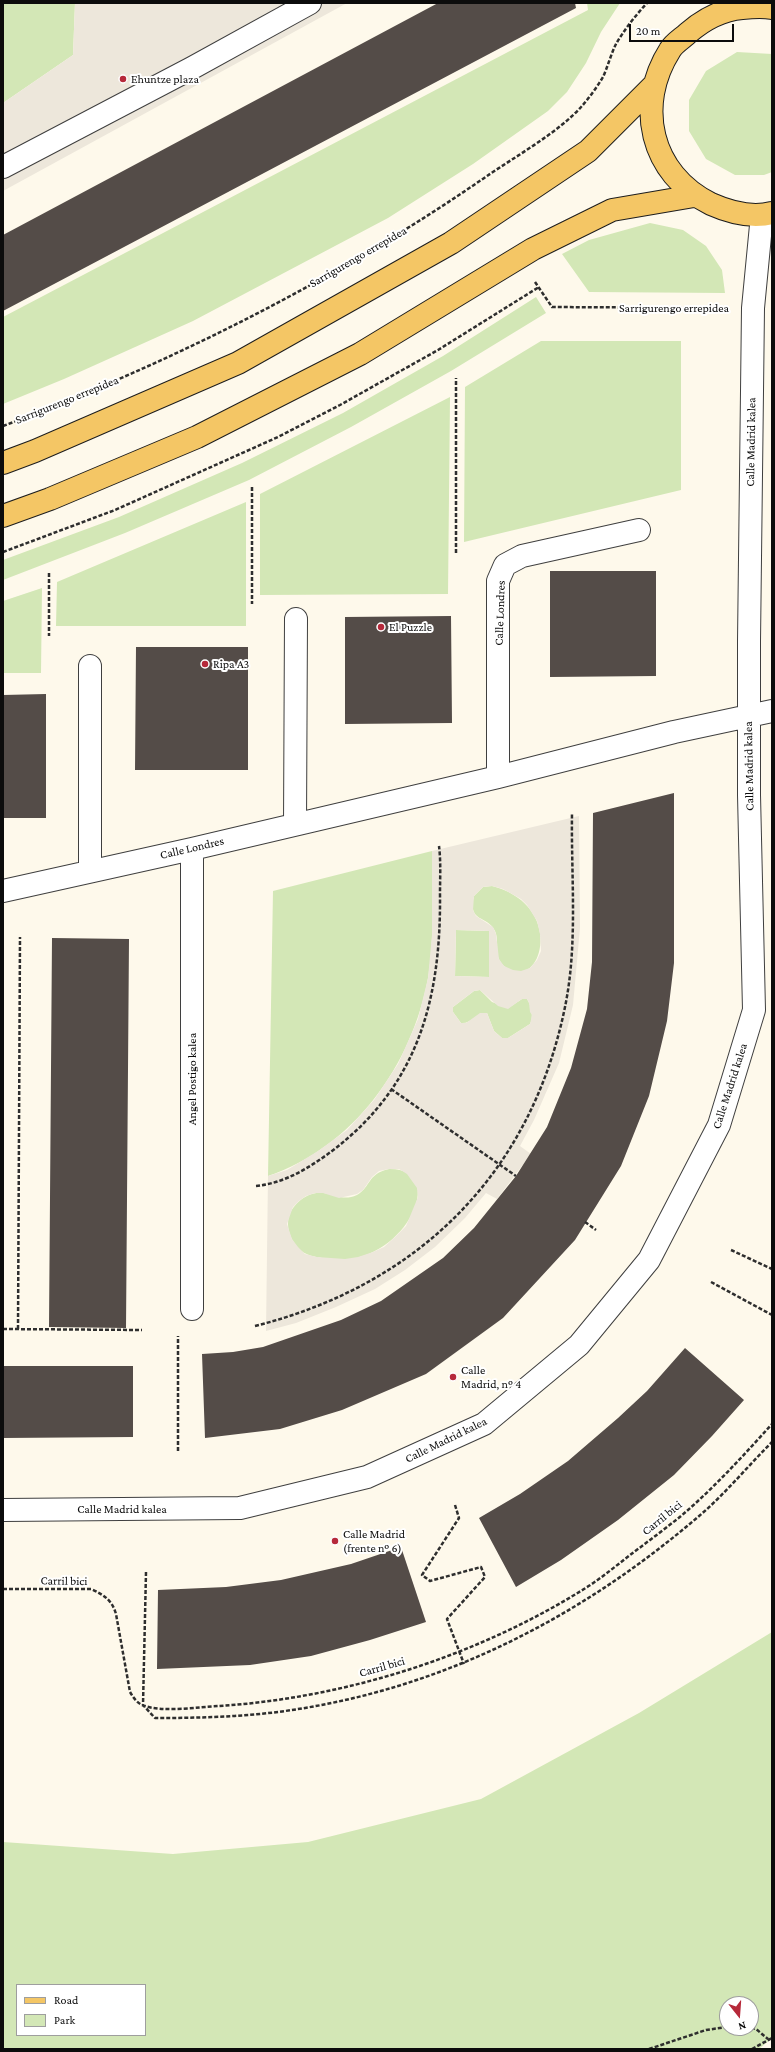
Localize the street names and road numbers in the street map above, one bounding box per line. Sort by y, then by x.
street label: Sarrigurengo errepidea [307,223,409,291]
street label: Sarrigurengo errepidea [619,301,729,315]
street label: Sarrigurengo errepidea [13,373,121,427]
street label: Calle Madrid kalea [743,397,759,487]
street label: Calle Londres [492,580,508,646]
street label: Calle Madrid kalea [741,721,757,811]
street label: Calle Londres [159,834,225,862]
street label: Angel Postigo kalea [185,1033,199,1125]
street label: Calle Madrid kalea [709,1041,751,1131]
street label: Calle Madrid kalea [403,1414,489,1466]
street label: Carril bici [639,1498,685,1538]
street label: Calle Madrid kalea [77,1502,167,1516]
street label: Carril bici [40,1573,88,1589]
street label: Carril bici [357,1654,407,1680]

